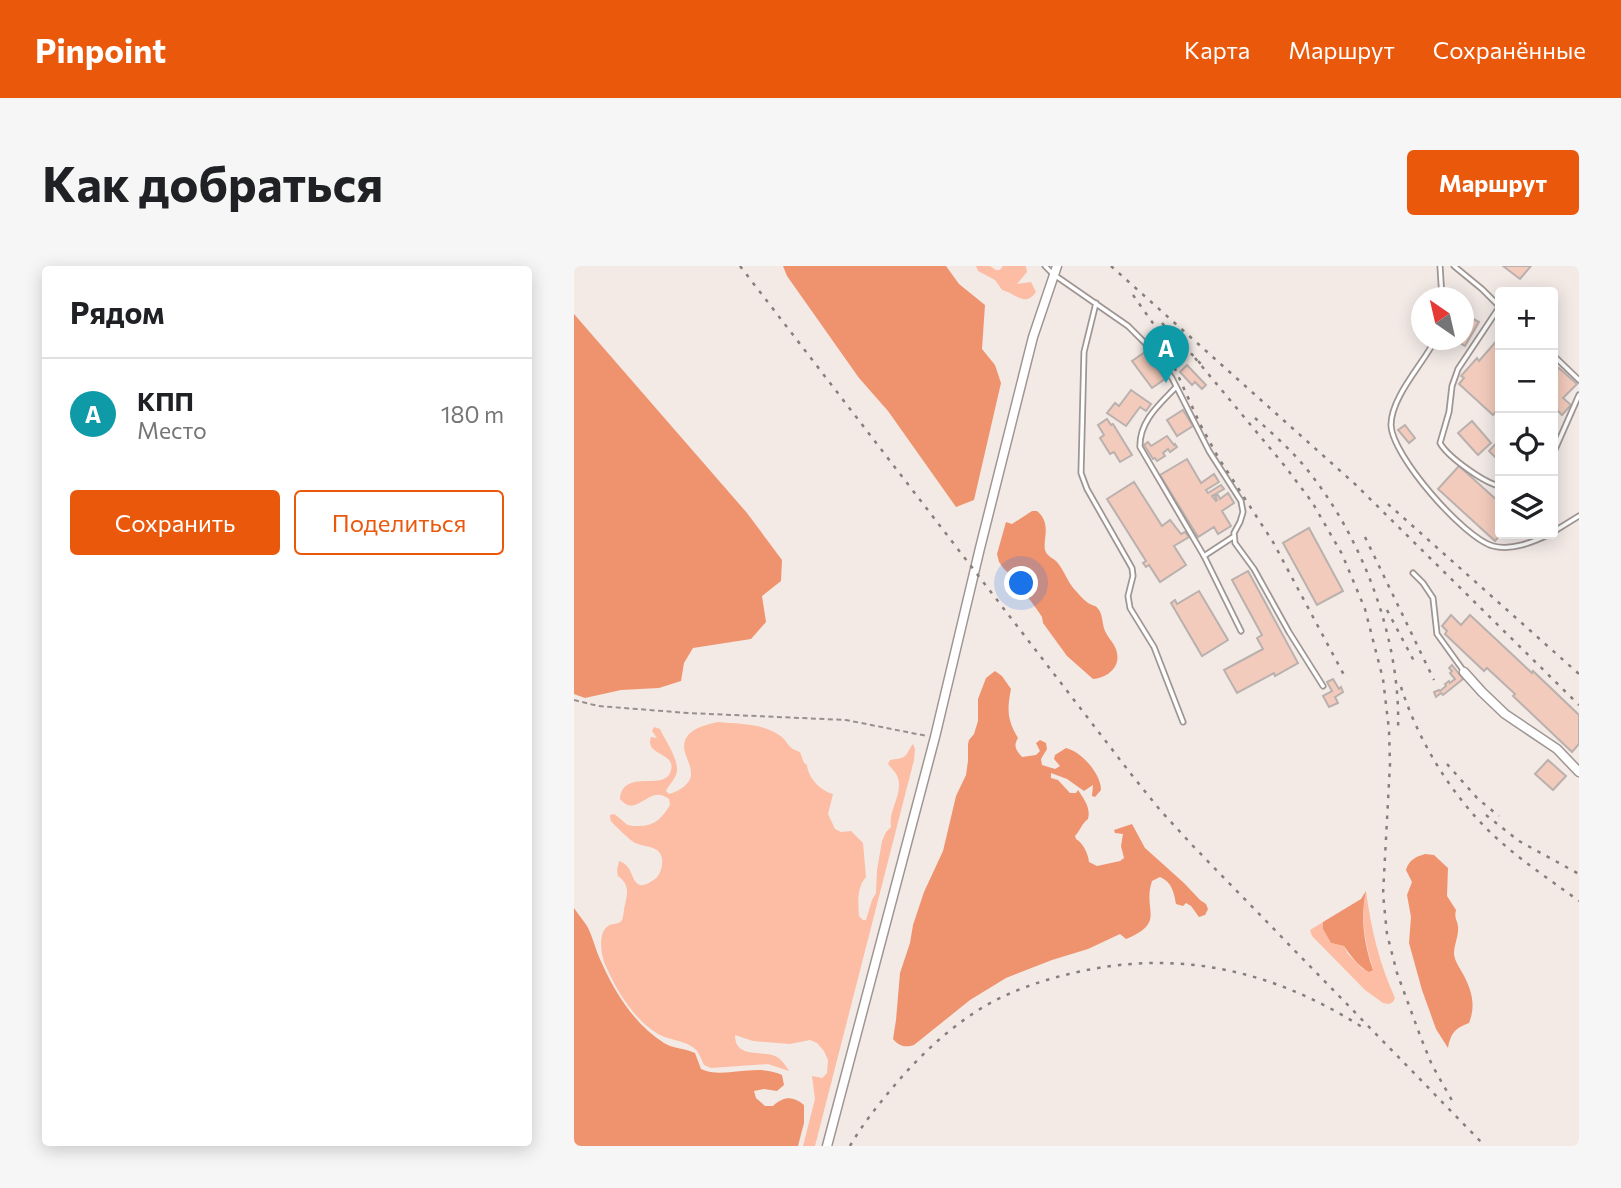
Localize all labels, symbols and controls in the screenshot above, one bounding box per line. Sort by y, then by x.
text: Pinpoint [35,29,166,70]
text: Карта [1184,35,1250,64]
text: Маршрут [1288,35,1395,64]
text: Сохранённые [1433,35,1586,64]
button: Маршрут [1407,150,1579,215]
text: Как добраться [42,152,383,212]
north arrow [1411,287,1474,350]
map controls [1495,287,1558,539]
button: + [1495,287,1558,350]
text: Рядом [70,293,164,330]
pin: A [1143,325,1189,383]
button: − [1495,350,1558,413]
text: КПП [137,385,194,416]
text: A [85,400,101,428]
text: 180 m [441,400,504,428]
button: locate [1495,413,1558,476]
text: Место [137,416,207,444]
button: layers [1495,476,1558,539]
button: Сохранить [70,490,280,555]
button: Поделиться [294,490,504,555]
your location [1004,566,1038,600]

